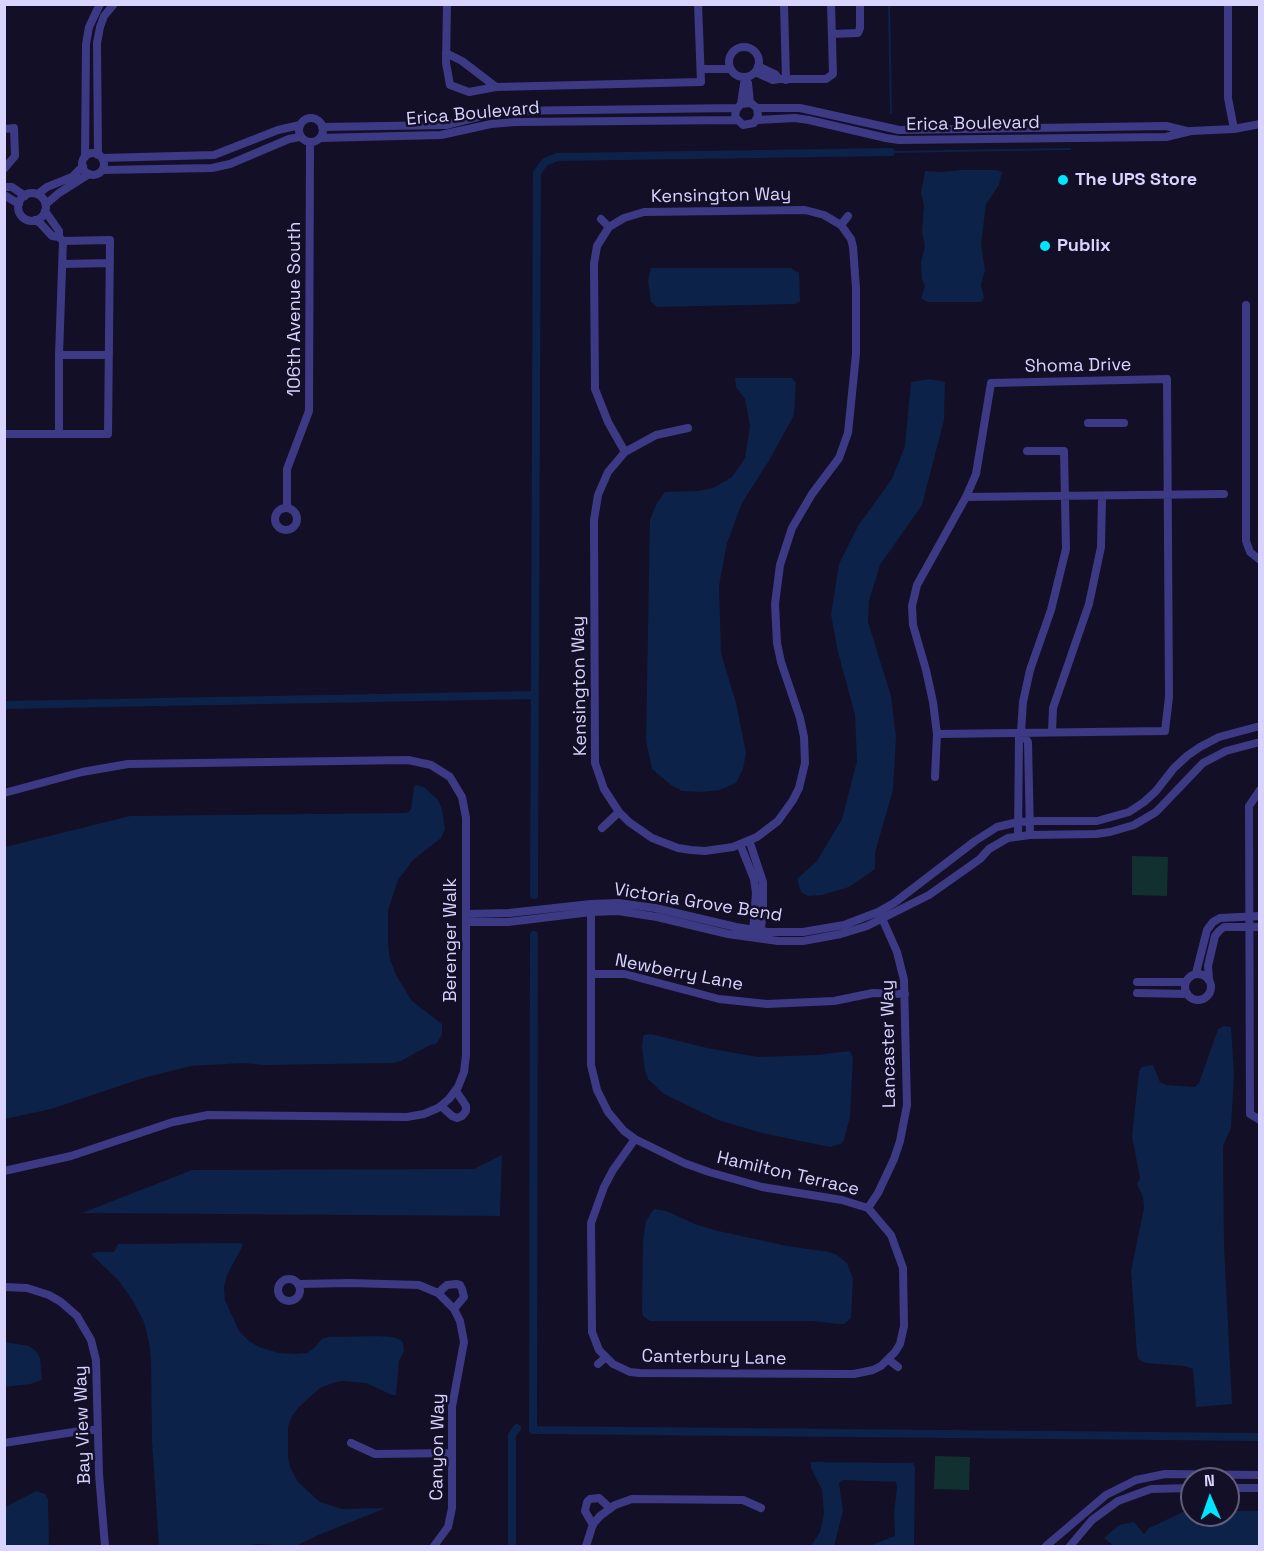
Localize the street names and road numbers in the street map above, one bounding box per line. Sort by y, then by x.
street label: Erica Boulevard [405,97,541,131]
street label: Erica Boulevard [906,112,1040,136]
street label: Kensington Way [651,184,791,208]
street label: 106th Avenue South [284,222,306,396]
street label: Shoma Drive [1024,354,1132,378]
street label: Kensington Way [568,616,592,756]
street label: Berenger Walk [440,878,462,1002]
street label: Victoria Grove Bend [612,879,784,927]
street label: Newberry Lane [613,950,745,996]
street label: Lancaster Way [877,980,901,1108]
street label: Hamilton Terrace [715,1147,861,1201]
street label: Canterbury Lane [641,1346,787,1370]
street label: Bay View Way [70,1365,96,1485]
street label: Canyon Way [426,1393,450,1501]

